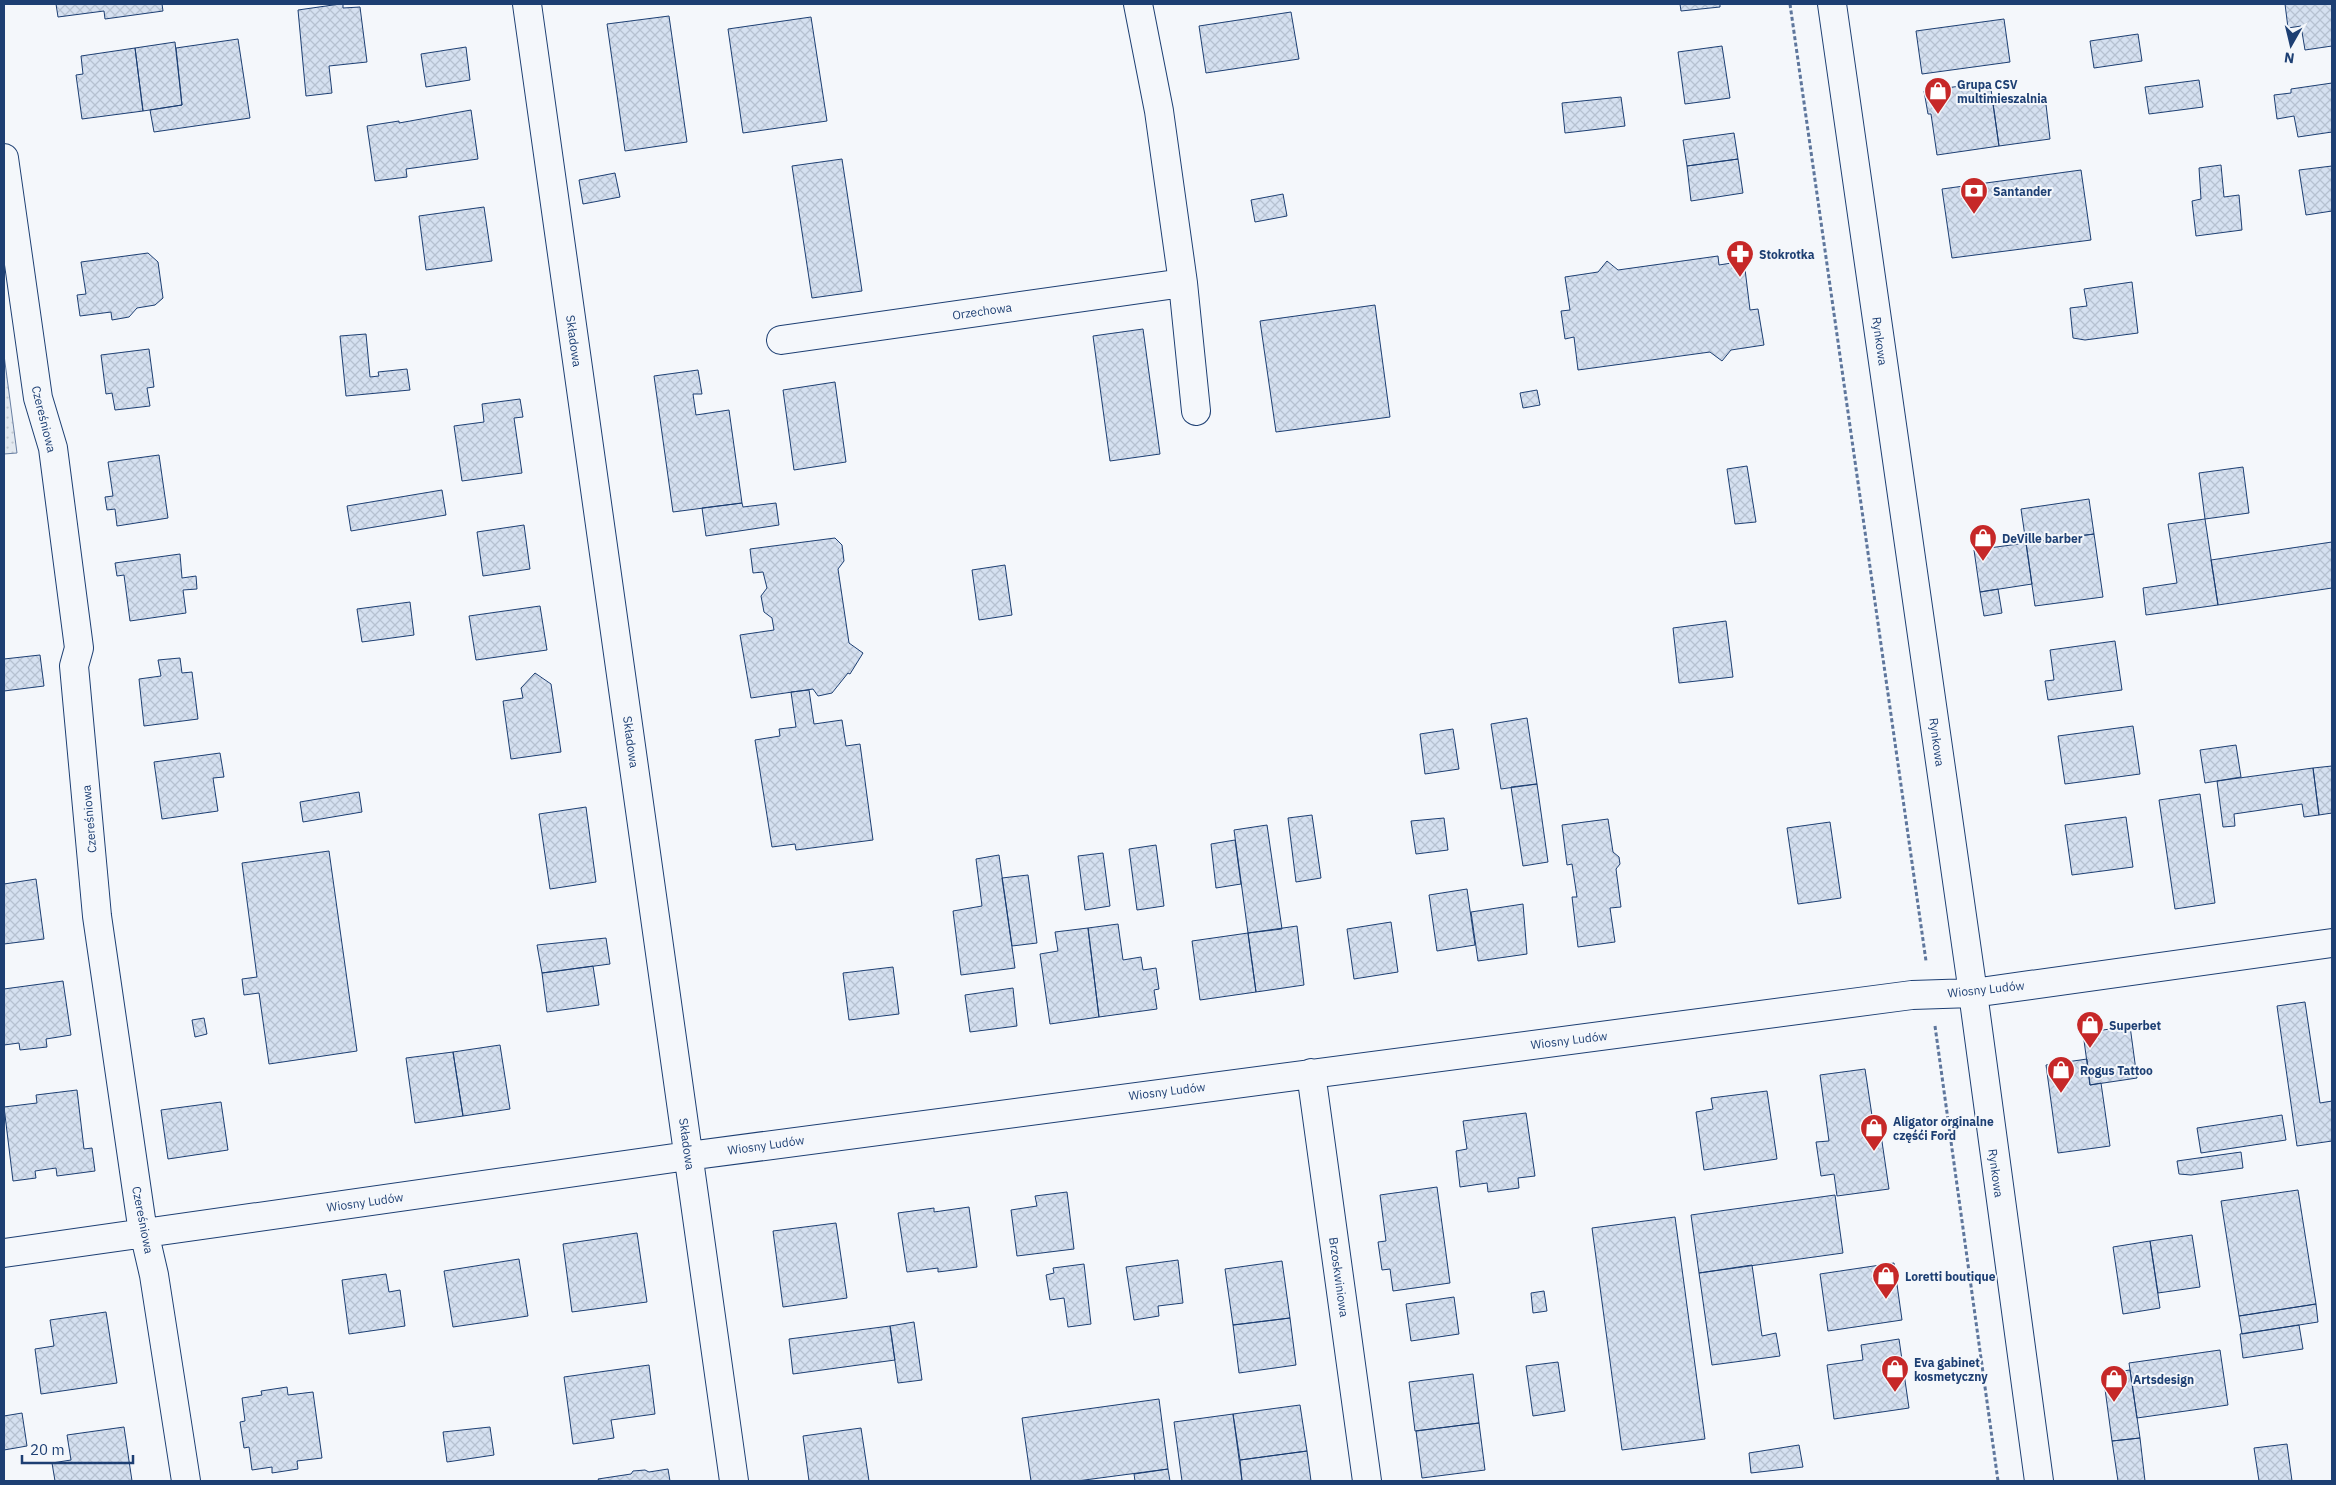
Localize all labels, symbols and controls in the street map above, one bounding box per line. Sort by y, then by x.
north arrow [2266,20,2316,70]
text: N [2283,48,2295,67]
shop icon: Grupa CSV multimieszalnia [1923,76,1953,115]
place label: Grupa CSV multimieszalnia [1957,77,2048,106]
bank icon: Santander [1959,176,1989,215]
place label: Santander [1993,184,2052,199]
pharmacy icon: Stokrotka [1725,239,1755,278]
place label: Stokrotka [1759,247,1815,262]
street label: Orzechowa [951,299,1013,323]
street label: Składowa [563,314,585,368]
street label: Rynkowa [1869,316,1891,367]
street label: Czereśniowa [28,384,60,454]
shop icon: DeVille barber [1968,523,1998,562]
place label: DeVille barber [2002,531,2083,546]
street label: Składowa [620,715,642,769]
street label: Rynkowa [1926,717,1948,768]
street label: Czereśniowa [79,784,99,854]
street label: Wiosny Ludów [1947,977,2025,1001]
shop icon: Superbet [2075,1010,2105,1049]
place label: Superbet [2109,1018,2162,1033]
street label: Wiosny Ludów [1530,1028,1608,1052]
shop icon: Rogus Tattoo [2046,1055,2076,1094]
place label: Rogus Tattoo [2080,1063,2153,1078]
street label: Wiosny Ludów [1128,1079,1206,1103]
shop icon: Aligator orginalne częśći Ford [1859,1113,1889,1152]
place label: Aligator orginalne częśći Ford [1893,1114,1994,1143]
street label: Składowa [676,1117,698,1171]
street label: Wiosny Ludów [727,1132,805,1158]
street label: Rynkowa [1985,1148,2007,1199]
street label: Czereśniowa [129,1185,157,1256]
street label: Wiosny Ludów [326,1189,404,1215]
street label: Brzoskwiniowa [1326,1236,1352,1319]
shop icon: Loretti boutique [1871,1261,1901,1300]
place label: Loretti boutique [1905,1269,1996,1284]
shop icon: Eva gabinet kosmetyczny [1880,1354,1910,1393]
place label: Eva gabinet kosmetyczny [1914,1355,1988,1384]
shop icon: Artsdesign [2099,1364,2129,1403]
place label: Artsdesign [2133,1372,2194,1387]
scale bar [22,1432,134,1464]
text: 20 m [30,1440,65,1459]

